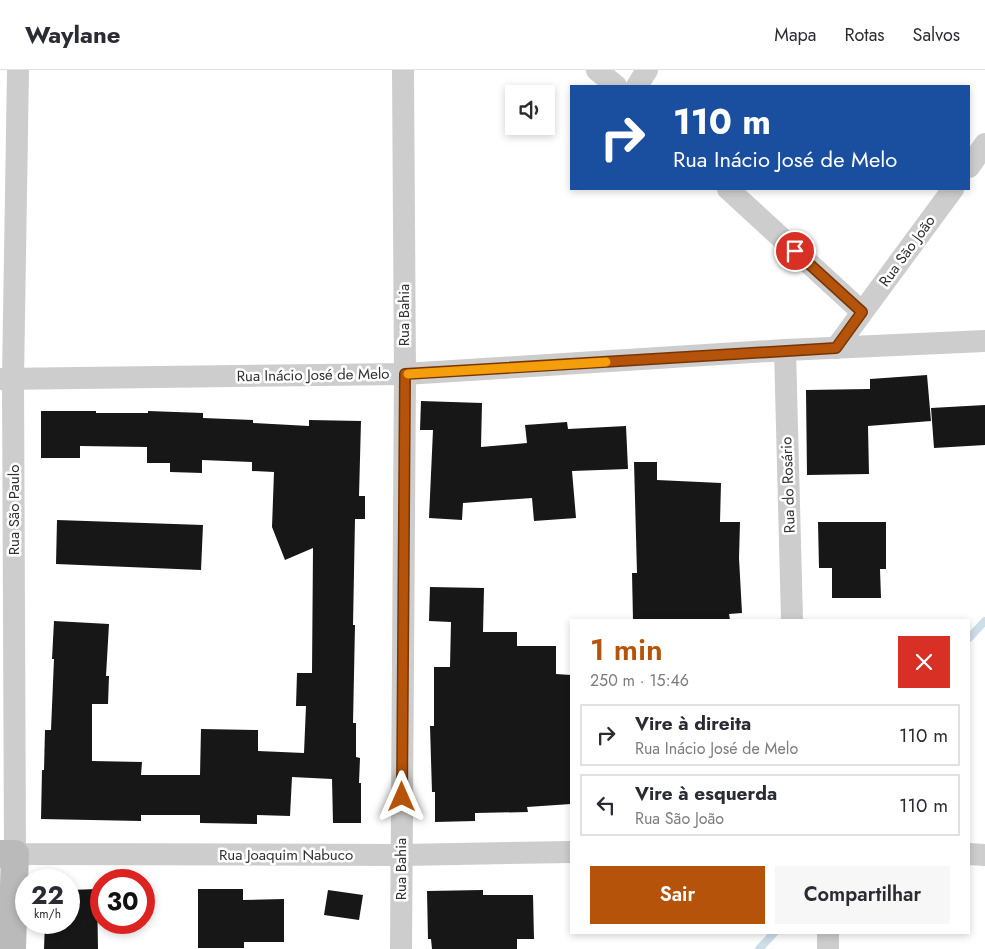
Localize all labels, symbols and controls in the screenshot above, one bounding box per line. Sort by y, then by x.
text: Waylane [25,17,120,52]
text: Mapa [774,22,816,48]
text: Rotas [844,22,885,48]
text: Salvos [913,22,960,48]
map controls [505,85,555,135]
button: sound [505,85,555,135]
text: 110 m [673,97,771,147]
icon: right [590,105,655,170]
text: Rua Inácio José de Melo [673,143,897,175]
street label: Rua São João [874,211,940,291]
pin [774,230,816,272]
icon: arrive [781,237,809,265]
street label: Rua Bahia [393,284,415,346]
street label: Rua Inácio José de Melo [236,363,390,387]
street label: Rua do Rosário [775,436,801,534]
street label: Rua São Paulo [3,465,25,555]
text: 1 min [590,628,663,671]
button: close [898,636,950,688]
text: 250 m · 15:46 [590,669,689,692]
text: Vire à direita [635,710,751,737]
icon: right [592,721,620,749]
text: 110 m [899,722,948,749]
text: Rua Inácio José de Melo [635,737,798,760]
position arrow [375,770,427,822]
text: Vire à esquerda [635,780,777,807]
icon: left [592,791,620,819]
text: 110 m [899,792,948,819]
text: Rua São João [635,807,724,830]
street label: Rua Bahia [390,838,412,900]
street label: Rua Joaquim Nabuco [219,844,353,866]
button: Sair [590,866,765,924]
button: Compartilhar [775,866,950,924]
speed limit sign: 30 [90,869,155,934]
text: 22 [31,877,64,913]
text: km/h [34,905,61,923]

